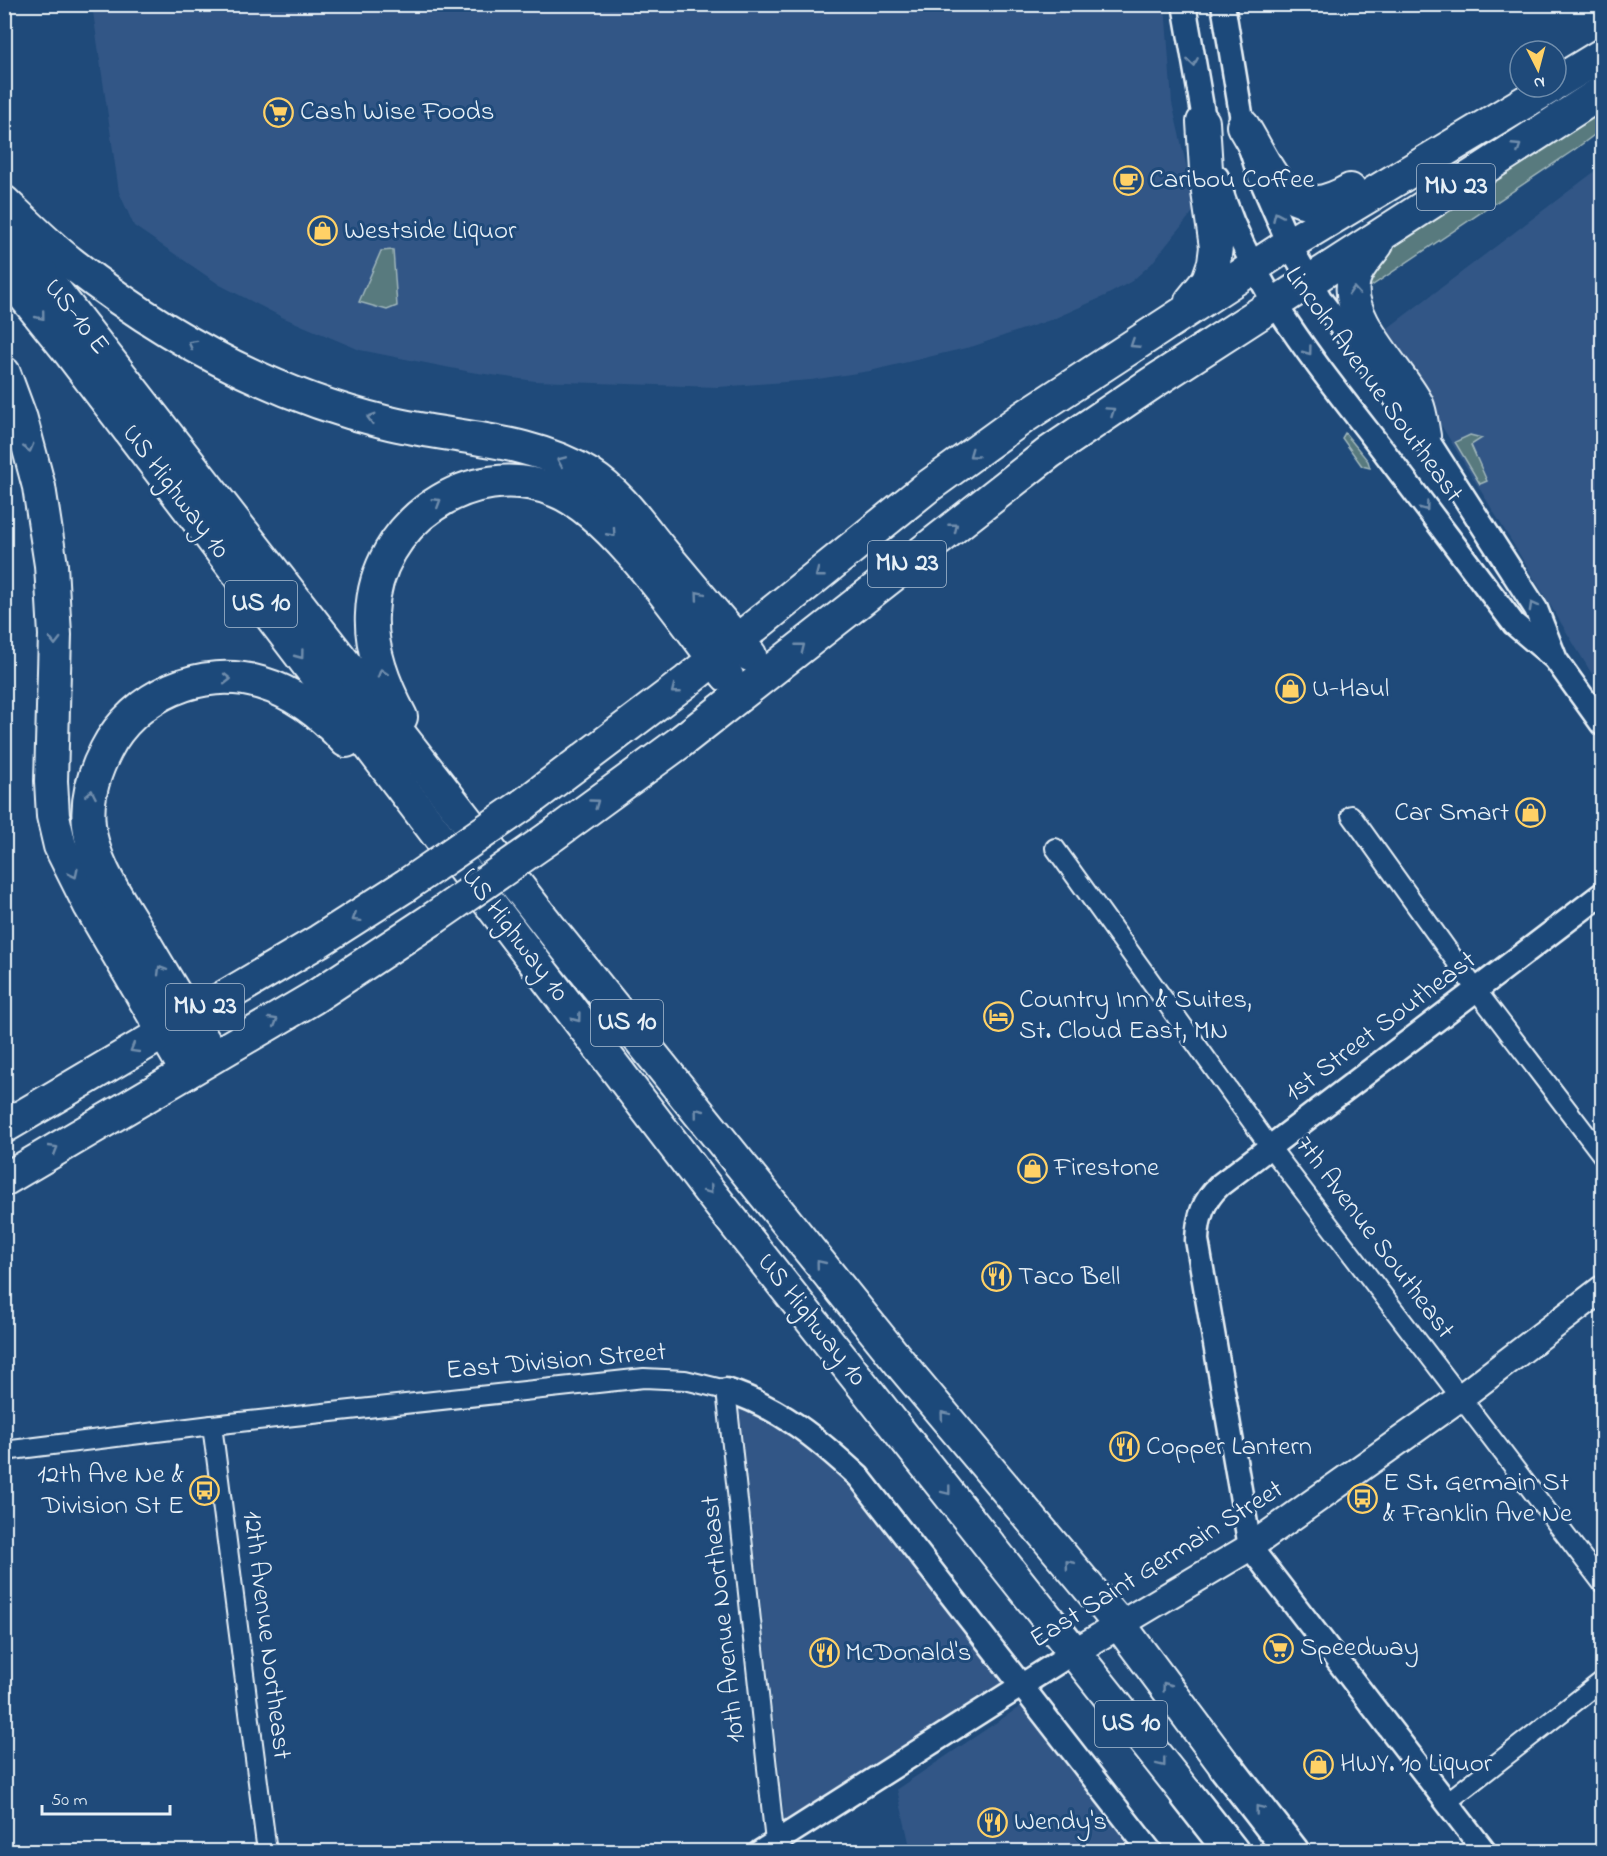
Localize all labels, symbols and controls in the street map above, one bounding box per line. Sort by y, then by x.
north arrow [1508,39,1568,99]
one-way arrow [1186,57,1199,67]
text: N [1533,69,1546,94]
place label: Cash Wise Foods [300,93,495,132]
supermarket icon: Cash Wise Foods [263,96,295,128]
one-way arrow [1511,143,1521,155]
place label: Caribou Coffee [1149,161,1315,200]
cafe icon: Caribou Coffee [1112,164,1144,196]
road number: MN 23 [1417,164,1495,210]
place label: Westside Liquor [344,212,517,251]
one-way arrow [1272,212,1284,223]
shop icon: Westside Liquor [307,215,339,247]
street label: Lincoln Avenue Southeast [1274,259,1472,511]
street label: US-10 E [34,270,118,364]
one-way arrow [1348,286,1361,296]
one-way arrow [34,310,45,321]
one-way arrow [1130,337,1141,348]
one-way arrow [187,340,198,351]
one-way arrow [1300,345,1311,356]
one-way arrow [1104,407,1115,418]
one-way arrow [366,413,376,426]
street label: US Highway 10 [111,416,239,568]
one-way arrow [22,443,35,453]
one-way arrow [968,446,979,457]
one-way arrow [556,456,567,468]
one-way arrow [431,498,441,510]
one-way arrow [1418,500,1429,511]
one-way arrow [947,523,958,534]
one-way arrow [605,526,616,537]
road number: MN 23 [868,541,946,587]
one-way arrow [815,566,826,577]
road number: US 10 [225,581,297,627]
one-way arrow [695,591,706,602]
one-way arrow [1529,602,1540,613]
one-way arrow [49,637,61,646]
one-way arrow [794,644,805,655]
one-way arrow [292,648,303,659]
one-way arrow [377,668,389,679]
place label: U-Haul [1312,670,1389,709]
one-way arrow [223,673,232,685]
shop icon: U-Haul [1275,673,1307,705]
one-way arrow [671,683,682,694]
one-way arrow [84,789,97,799]
place label: Car Smart [1394,794,1509,833]
shop icon: Car Smart [1514,797,1546,829]
one-way arrow [589,800,600,811]
street label: US Highway 10 [450,859,578,1011]
one-way arrow [66,868,78,879]
one-way arrow [352,910,362,922]
street label: 1st Street Southeast [1277,942,1485,1112]
one-way arrow [157,966,168,976]
place label: Country Inn & Suites, St. Cloud East, MN [1019,981,1252,1051]
road number: MN 23 [166,984,244,1030]
road number: US 10 [591,1000,663,1046]
hotel icon: Country Inn & Suites, St. Cloud East, MN [982,1000,1014,1032]
one-way arrow [570,1011,581,1022]
one-way arrow [268,1017,278,1028]
one-way arrow [130,1042,140,1054]
one-way arrow [694,1108,705,1119]
street label: 7th Avenue Southeast [1285,1128,1463,1348]
one-way arrow [48,1145,58,1157]
place label: Firestone [1053,1149,1160,1188]
shop icon: Firestone [1017,1152,1049,1184]
one-way arrow [701,1183,712,1194]
street label: US Highway 10 [746,1245,876,1395]
place label: Taco Bell [1018,1258,1120,1297]
one-way arrow [817,1260,828,1271]
restaurant icon: Taco Bell [981,1261,1013,1293]
street label: East Division Street [444,1333,668,1391]
one-way arrow [940,1411,951,1422]
place label: Copper Lantern [1146,1428,1312,1467]
restaurant icon: Copper Lantern [1109,1431,1141,1463]
place label: 12th Ave Ne & Division St E [37,1456,184,1526]
place label: E St. Germain St & Franklin Ave Ne [1383,1464,1573,1534]
street label: East Saint Germain Street [1023,1471,1291,1659]
bus stop icon: 12th Ave Ne & Division St E [189,1475,221,1507]
bus stop icon: E St. Germain St & Franklin Ave Ne [1346,1483,1378,1515]
one-way arrow [939,1484,950,1495]
street label: 10th Avenue Northeast [692,1493,756,1745]
street label: 12th Avenue Northeast [231,1508,301,1762]
one-way arrow [1066,1560,1077,1571]
place label: Speedway [1300,1629,1419,1668]
supermarket icon: Speedway [1263,1632,1295,1664]
place label: McDonald's [845,1634,971,1673]
restaurant icon: McDonald's [808,1637,840,1669]
one-way arrow [1162,1682,1173,1693]
road number: US 10 [1095,1701,1167,1747]
place label: HWY. 10 Liquor [1340,1745,1493,1784]
shop icon: HWY. 10 Liquor [1303,1748,1335,1780]
one-way arrow [1155,1757,1166,1768]
scale bar [42,1778,170,1816]
text: 50 m [51,1788,88,1814]
place label: Wendy's [1014,1803,1107,1842]
one-way arrow [1255,1805,1266,1816]
restaurant icon: Wendy's [977,1806,1009,1838]

